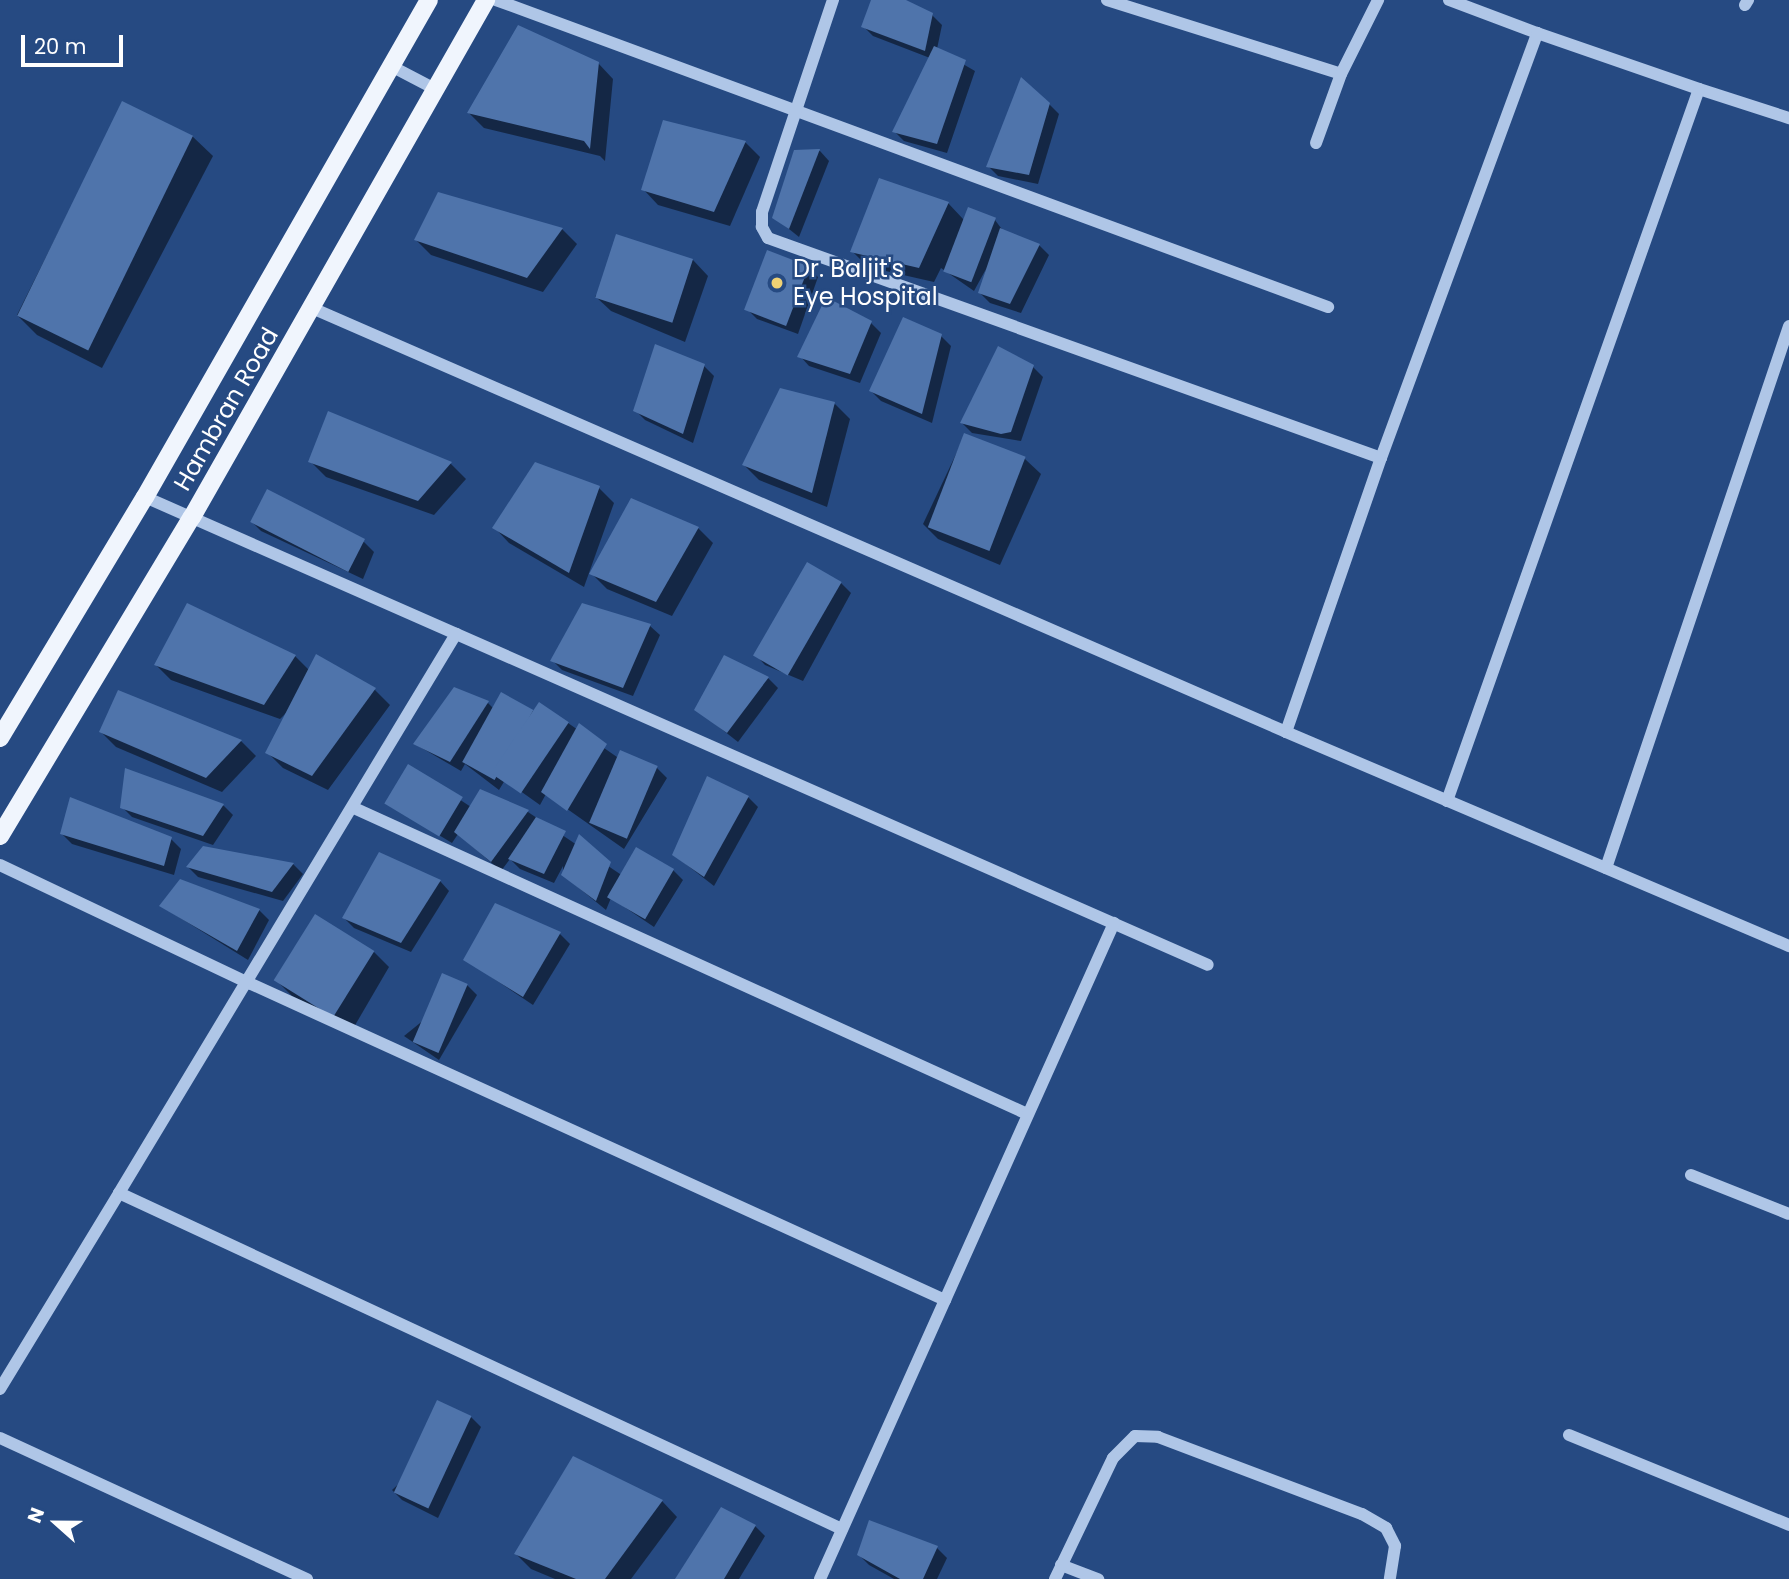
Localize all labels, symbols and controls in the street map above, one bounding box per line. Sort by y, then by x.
scale bar [24,21,126,65]
text: 20 m [34,32,87,61]
place label: Dr. Baljit's Eye Hospital [793,255,938,311]
marker: Dr. Baljit's Eye Hospital [767,273,787,293]
street label: Hambran Road [168,323,284,495]
north arrow [21,1488,91,1558]
text: N [21,1504,51,1527]

